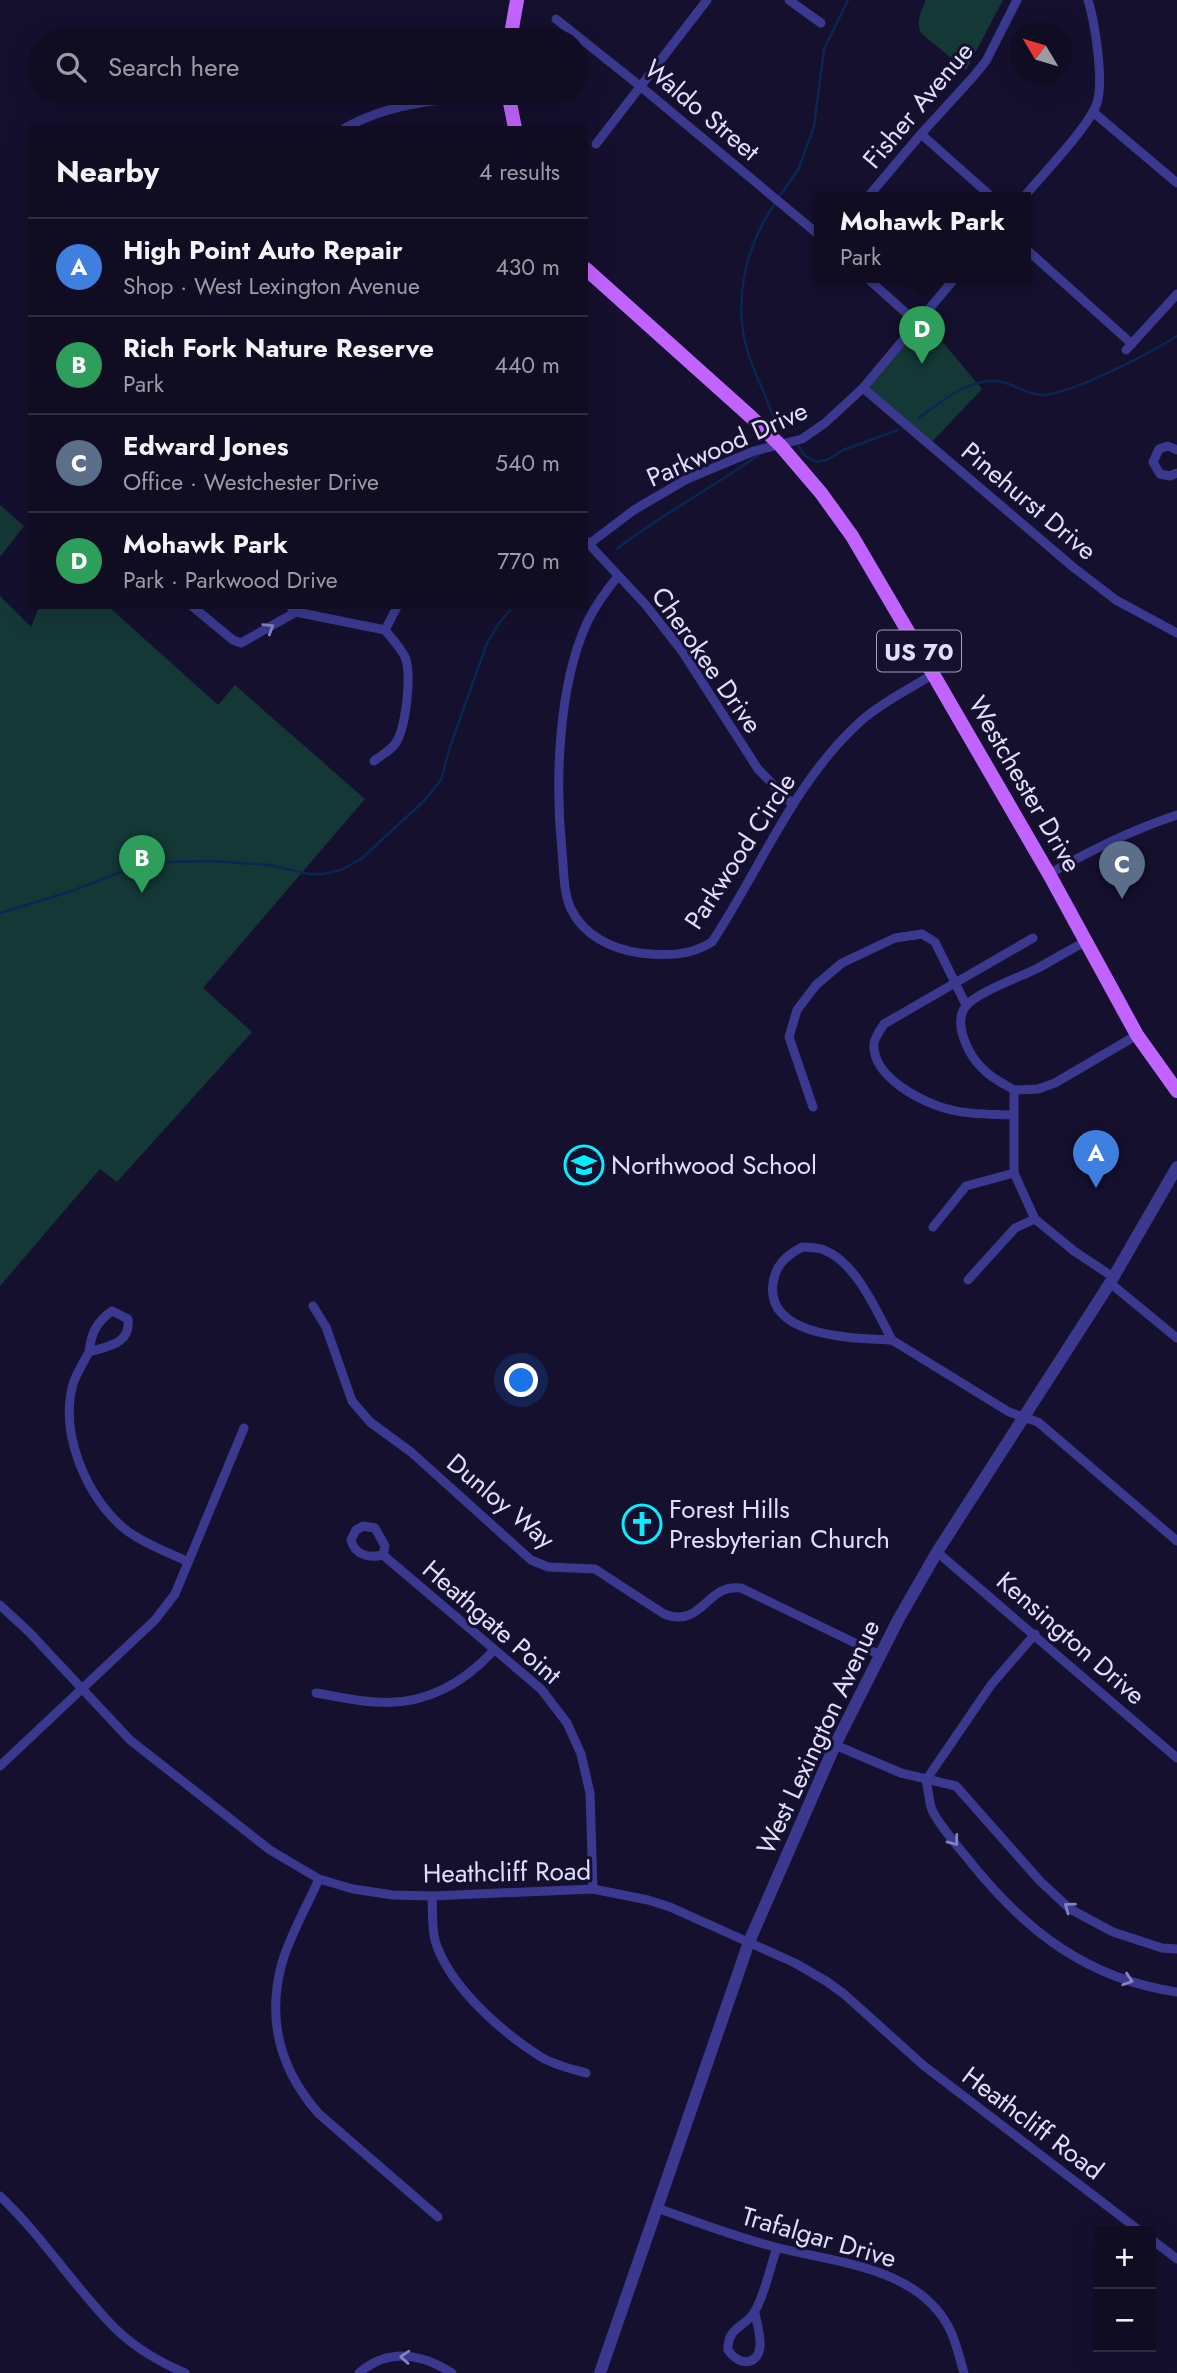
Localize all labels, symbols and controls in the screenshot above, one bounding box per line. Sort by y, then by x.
north arrow [1009,21,1072,84]
search box [28,28,588,105]
street label: Fisher Avenue [854,33,982,177]
icon: search [52,48,90,86]
text: Search here [108,48,240,86]
street label: Waldo Street [636,50,769,170]
text: Nearby [56,150,159,193]
text: 4 results [479,155,560,189]
popup [814,192,1031,283]
text: Mohawk Park [840,202,1005,240]
text: High Point Auto Repair [123,231,403,269]
text: Park [840,240,881,274]
text: A [71,250,87,284]
text: 430 m [495,250,560,284]
text: Shop · West Lexington Avenue [123,269,420,303]
pin: D [899,306,945,364]
text: Rich Fork Nature Reserve [123,329,434,367]
text: B [71,348,87,382]
text: 440 m [495,348,560,382]
text: Park [123,367,164,401]
street label: Parkwood Drive [640,391,814,497]
text: Edward Jones [123,427,289,465]
street label: Pinehurst Drive [953,433,1105,569]
text: C [71,446,87,480]
text: 540 m [495,446,560,480]
text: Office · Westchester Drive [123,465,379,499]
text: Mohawk Park [123,525,288,563]
text: D [71,544,87,578]
text: 770 m [497,544,560,578]
text: Park · Parkwood Drive [123,563,338,597]
street label: Cherokee Drive [642,579,772,741]
one-way arrow [261,624,274,637]
road number: US 70 [877,630,961,672]
street label: Westchester Drive [959,689,1091,879]
street label: Parkwood Circle [675,765,805,937]
pin: B [119,835,165,893]
pin: C [1099,841,1145,899]
pin: A [1073,1130,1119,1188]
school or university icon: Northwood School [563,1144,605,1186]
place label: Northwood School [611,1146,817,1184]
your location [504,1363,538,1397]
street label: Dunloy Way [439,1444,564,1558]
place label: Forest Hills Presbyterian Church [669,1490,890,1558]
church icon: Forest Hills Presbyterian Church [621,1503,663,1545]
street label: Heathgate Point [414,1551,570,1694]
street label: Kensington Drive [988,1563,1154,1713]
street label: West Lexington Avenue [747,1613,889,1861]
one-way arrow [946,1833,959,1846]
street label: Heathcliff Road [423,1852,591,1892]
one-way arrow [1065,1902,1077,1915]
one-way arrow [1122,1972,1134,1986]
street label: Heathcliff Road [954,2057,1112,2189]
street label: Trafalgar Drive [737,2197,901,2277]
map controls [1093,2226,1156,2352]
button: + [1093,2226,1156,2289]
button: − [1093,2289,1156,2352]
one-way arrow [399,2350,410,2365]

